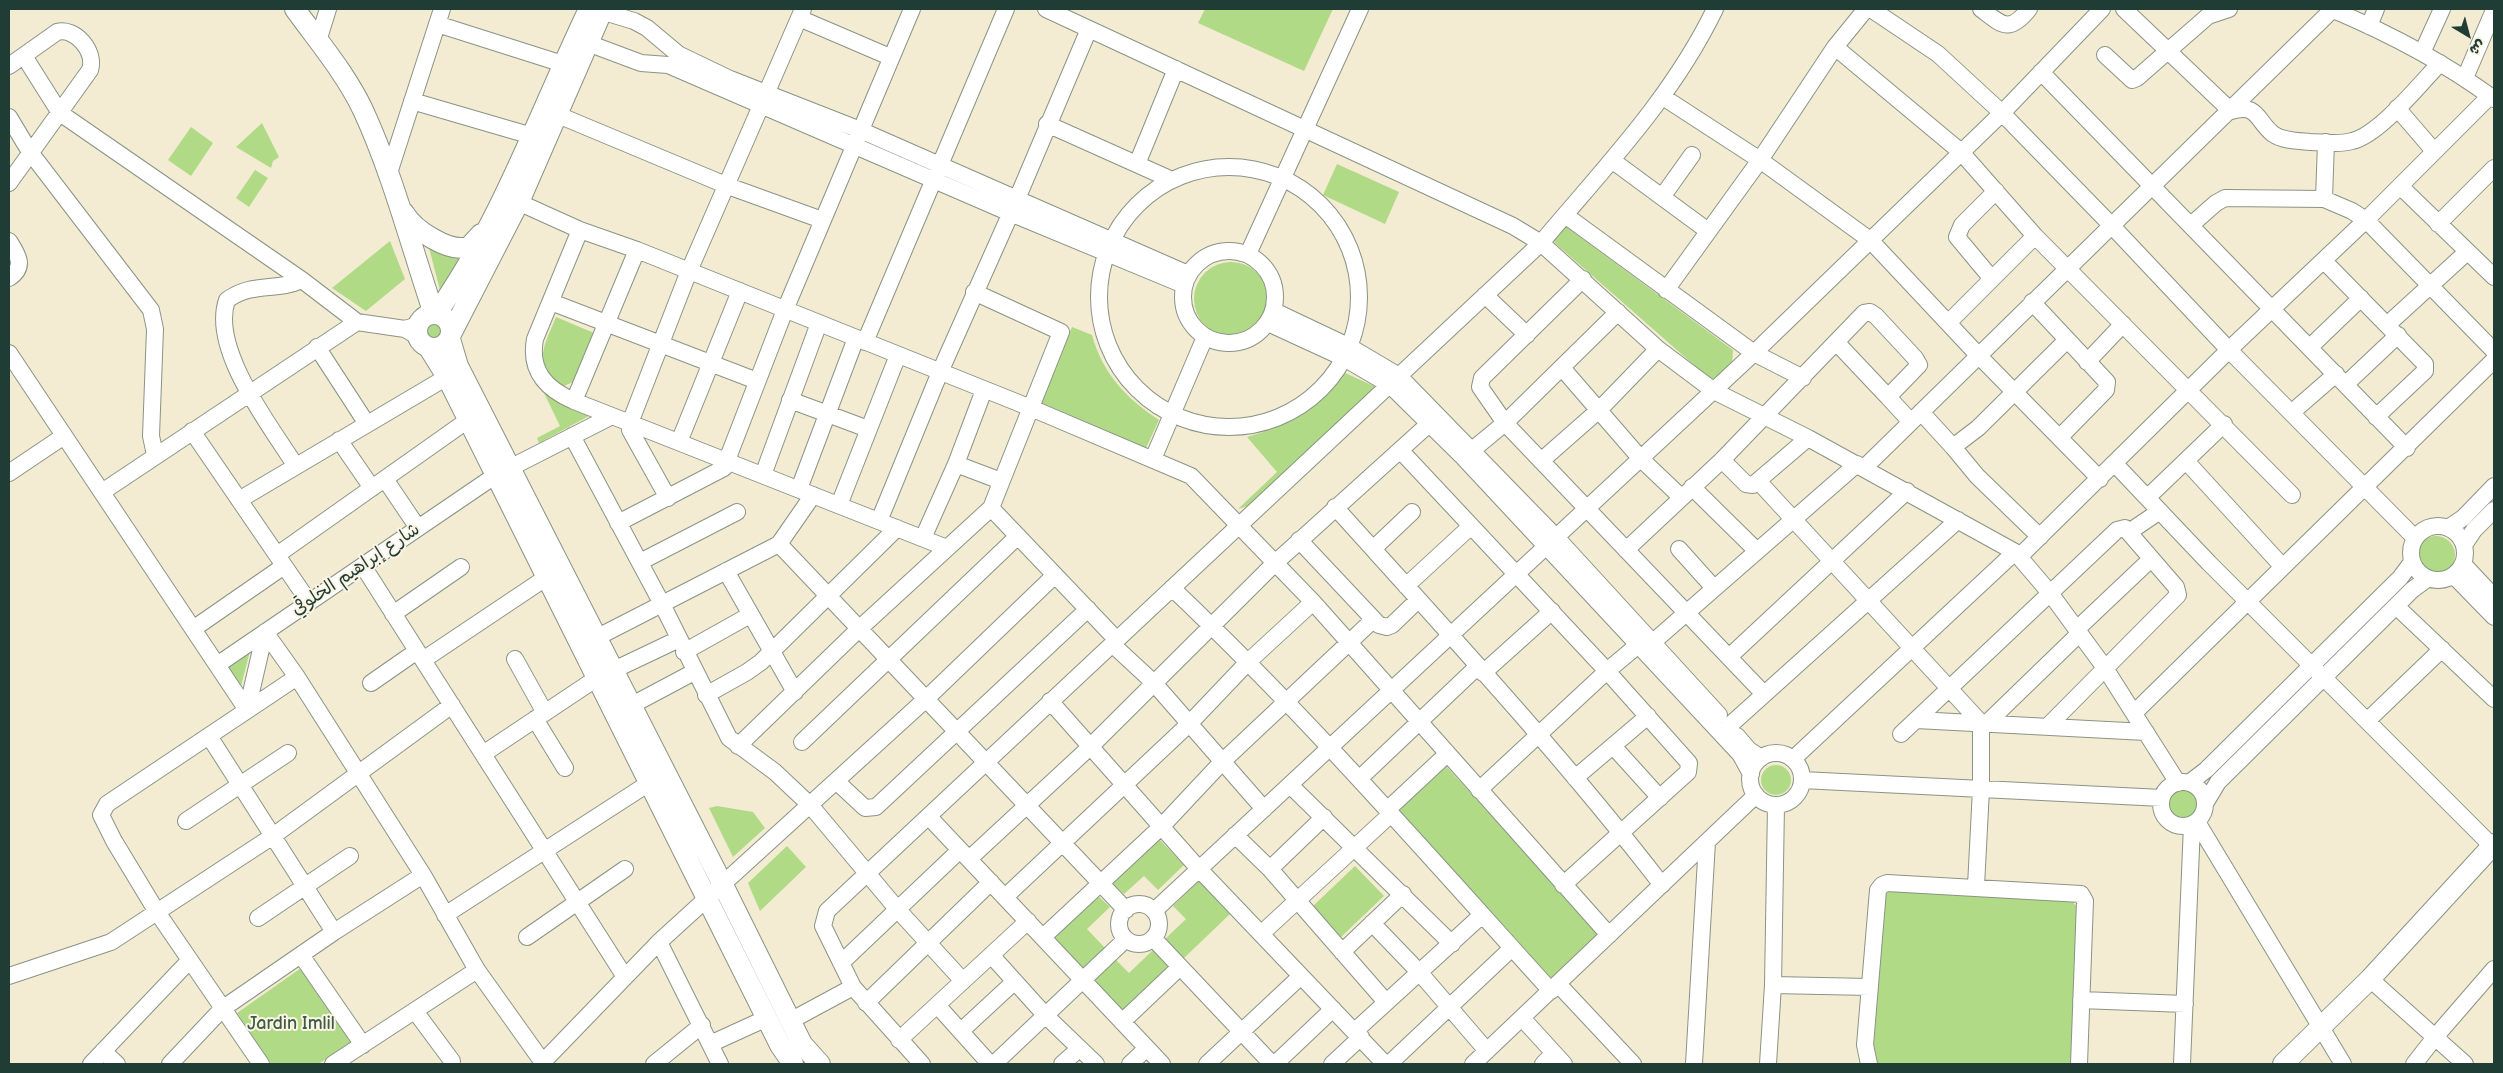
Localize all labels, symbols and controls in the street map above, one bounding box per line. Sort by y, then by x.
north arrow [2443,10,2493,60]
text: ش [2466,36,2489,59]
street label: شارع إبراهيم الخلوقي [288,519,424,621]
park label: Jardin Imlil [247,1013,335,1035]

